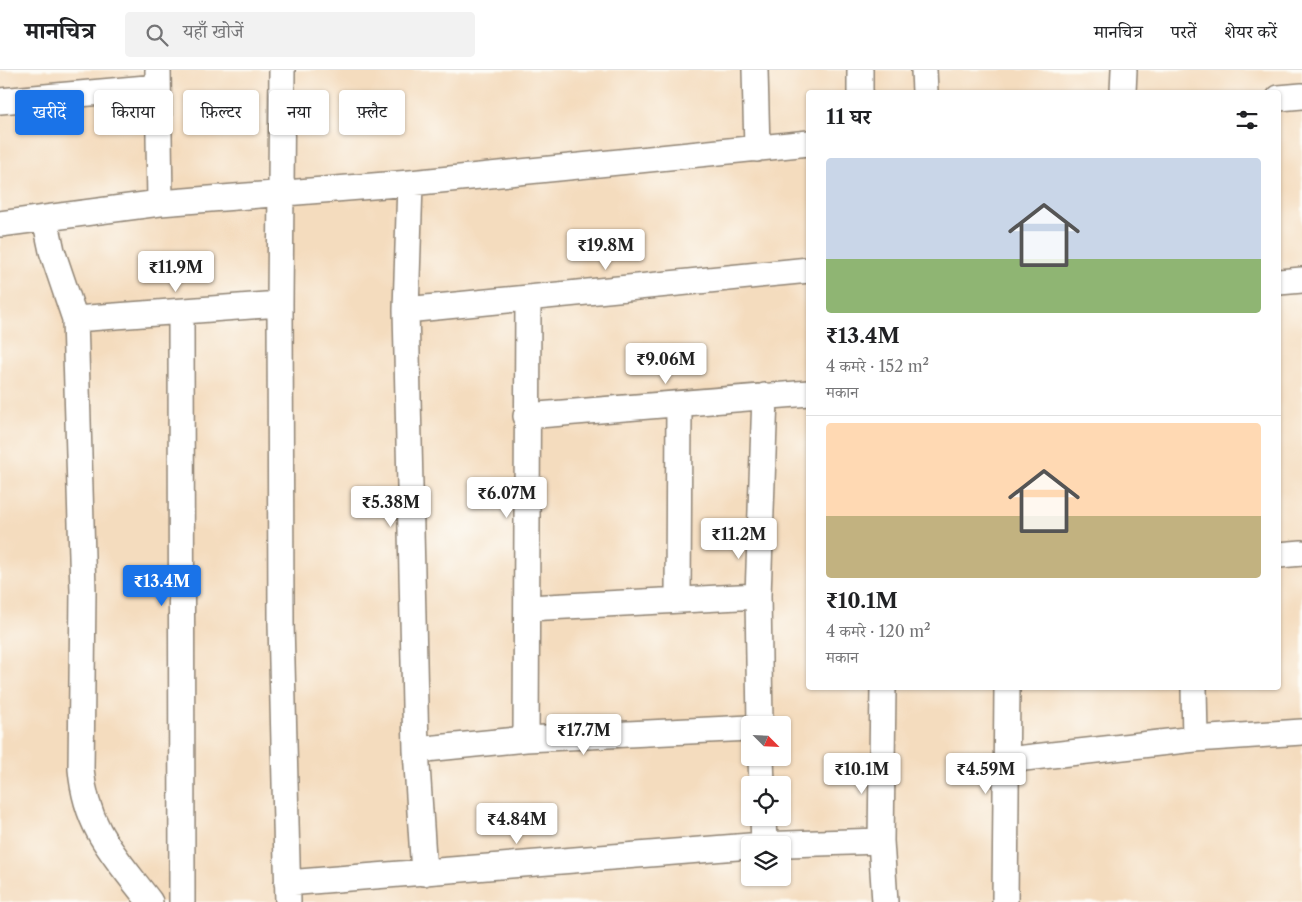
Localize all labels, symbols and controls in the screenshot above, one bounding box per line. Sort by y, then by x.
search box [125,12,475,57]
text: मानचित्र [25,16,95,45]
text: यहाँ खोजें [183,20,244,43]
icon: search [143,21,171,49]
text: मानचित्र [1094,21,1143,43]
text: परतें [1171,21,1197,43]
text: शेयर करें [1225,21,1277,43]
chip: खरीदें [15,90,84,135]
chip: किराया [94,90,173,135]
chip: फ़िल्टर [183,90,259,135]
chip: नया [269,90,329,135]
chip: फ़्लैट [339,90,405,135]
text: 11 घर [826,104,871,129]
icon: filters [1233,106,1261,134]
icon: home [999,190,1089,280]
pin: ₹19.8M [565,228,647,271]
text: ₹19.8M [578,235,634,255]
pin: ₹11.9M [135,250,217,293]
text: ₹11.9M [149,257,203,277]
text: ₹13.4M [826,323,900,348]
pin: ₹9.06M [625,342,707,385]
text: ₹9.06M [637,349,695,369]
text: 4 कमरे · 152 m² [826,356,929,376]
text: मकान [826,382,858,402]
icon: home [999,456,1089,546]
pin: ₹6.07M [466,476,548,519]
text: ₹6.07M [478,483,536,503]
pin: ₹5.38M [350,486,432,528]
text: ₹5.38M [362,492,420,512]
pin: ₹11.2M [698,518,780,560]
text: ₹11.2M [712,524,766,544]
pin: ₹13.4M [121,564,203,607]
text: ₹13.4M [134,571,190,591]
text: ₹10.1M [826,588,898,613]
text: 4 कमरे · 120 m² [826,621,931,641]
text: मकान [826,647,858,667]
pin: ₹17.7M [543,714,625,756]
north arrow [741,716,791,766]
map controls [741,716,791,886]
text: ₹17.7M [557,720,611,740]
pin: ₹10.1M [821,752,903,795]
pin: ₹4.59M [945,752,1027,795]
text: ₹10.1M [835,759,889,779]
text: ₹4.59M [957,759,1015,779]
button: locate [741,776,791,826]
pin: ₹4.84M [476,802,558,845]
text: ₹4.84M [487,809,547,829]
button: layers [741,836,791,886]

